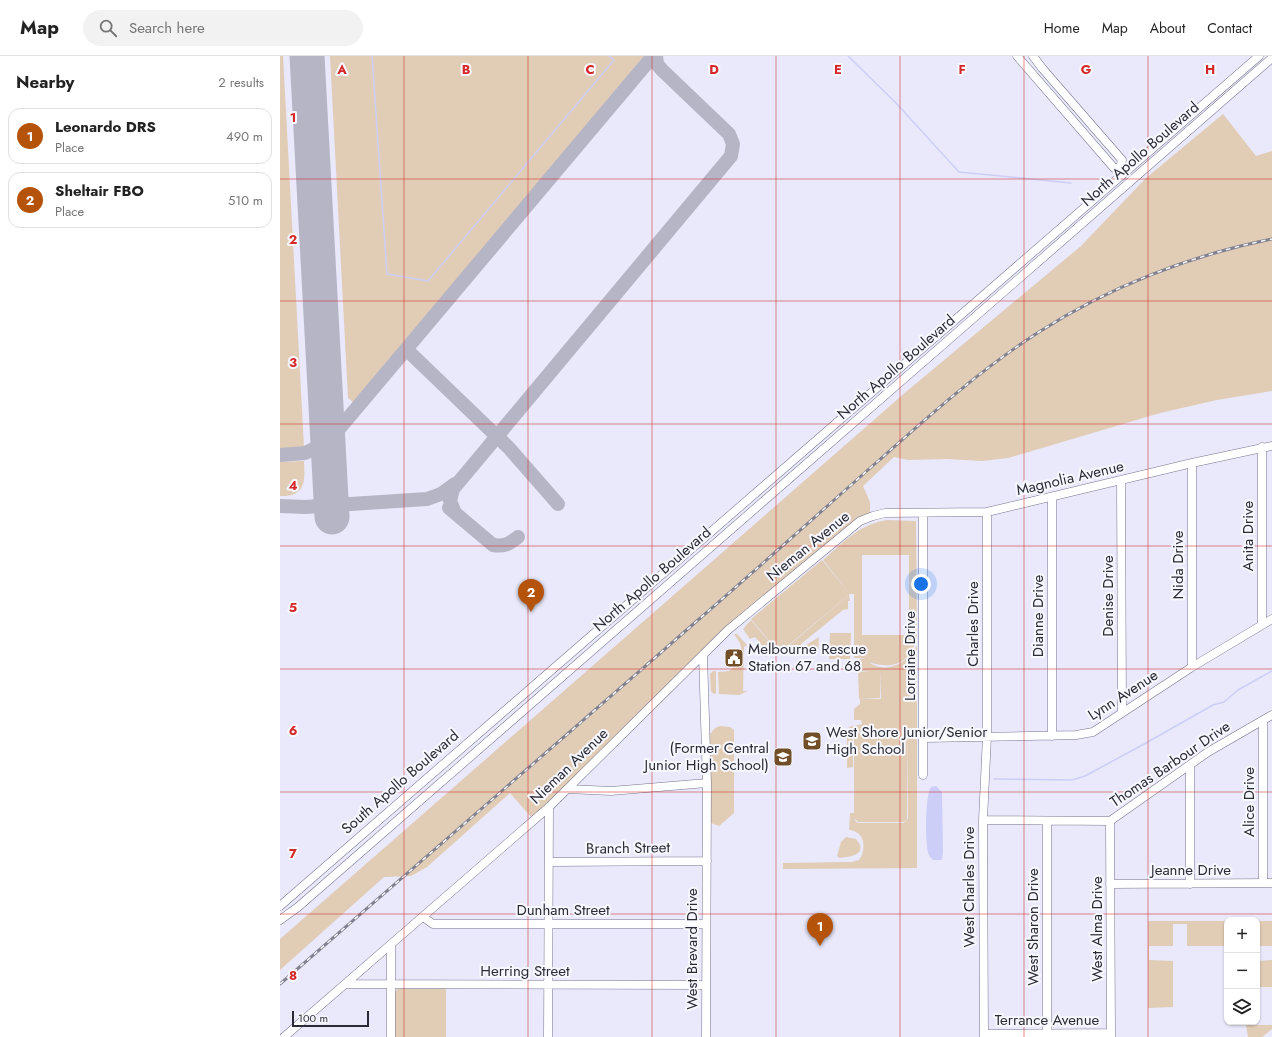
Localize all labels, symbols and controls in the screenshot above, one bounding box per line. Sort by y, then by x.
search box [83,10,363,46]
text: Map [20,14,59,41]
icon: search [97,17,119,39]
text: Search here [129,17,205,39]
text: Home [1044,18,1080,38]
text: Map [1102,18,1128,38]
text: About [1150,18,1185,38]
text: Contact [1207,18,1252,38]
text: A [336,60,347,79]
text: B [462,60,471,79]
text: C [585,60,595,79]
text: D [709,60,719,79]
text: E [834,60,842,79]
text: F [958,60,966,79]
text: G [1081,60,1092,79]
text: H [1205,60,1215,79]
text: Nearby [16,70,74,94]
text: 2 results [218,73,264,92]
street label: North Apollo Boulevard [1076,96,1204,212]
text: 1 [290,108,296,127]
text: Leonardo DRS [55,116,156,138]
text: 1 [27,127,33,146]
text: 490 m [226,127,263,146]
text: Place [55,138,84,157]
text: Sheltair FBO [55,180,144,202]
text: 2 [26,191,34,210]
text: 510 m [228,191,263,210]
text: Place [55,202,84,221]
text: 2 [289,230,297,249]
street label: North Apollo Boulevard [832,309,960,425]
text: 3 [289,353,297,372]
street label: Magnolia Avenue [1014,455,1126,501]
text: 4 [288,476,298,495]
street label: Anita Drive [1237,501,1259,571]
street label: Nieman Avenue [762,505,854,586]
street label: North Apollo Boulevard [588,521,716,637]
street label: Nida Drive [1167,530,1189,600]
street label: Denise Drive [1097,555,1119,637]
your location [911,574,931,594]
street label: Dianne Drive [1027,574,1049,657]
pin: 2 [518,579,544,612]
street label: Charles Drive [962,581,984,667]
text: 5 [289,598,297,617]
street label: Lorraine Drive [899,611,921,701]
place label: Melbourne Rescue Station 67 and 68 [748,638,866,677]
public building icon: Melbourne Rescue Station 67 and 68 [723,647,745,669]
street label: Lynn Avenue [1084,664,1163,726]
street label: Thomas Barbour Drive [1105,715,1235,812]
text: 6 [289,721,298,740]
place label: West Shore Junior/Senior High School [826,721,988,760]
street label: Nieman Avenue [525,723,613,809]
street label: South Apollo Boulevard [336,725,464,839]
school or university icon: West Shore Junior/Senior High School [801,730,823,752]
place label: (Former Central Junior High School) [643,737,769,776]
school or university icon: (Former Central Junior High School) [772,746,794,768]
street label: Alice Drive [1238,767,1260,837]
street label: West Charles Drive [958,826,980,948]
street label: Branch Street [586,836,671,860]
text: 7 [289,844,297,863]
street label: Jeanne Drive [1149,859,1231,881]
street label: West Sharon Drive [1022,868,1044,986]
street label: West Alma Drive [1086,876,1108,982]
street label: West Brevard Drive [681,888,703,1010]
street label: Dunham Street [516,899,610,921]
pin: 1 [807,913,833,946]
map controls [1224,917,1260,1025]
button: + [1224,917,1260,953]
button: − [1224,953,1260,989]
street label: Herring Street [480,960,570,982]
text: 8 [289,966,297,985]
button: layers [1224,989,1260,1025]
scale bar [292,1009,369,1028]
street label: Terrance Avenue [995,1009,1100,1031]
text: 100 m [298,1010,328,1026]

